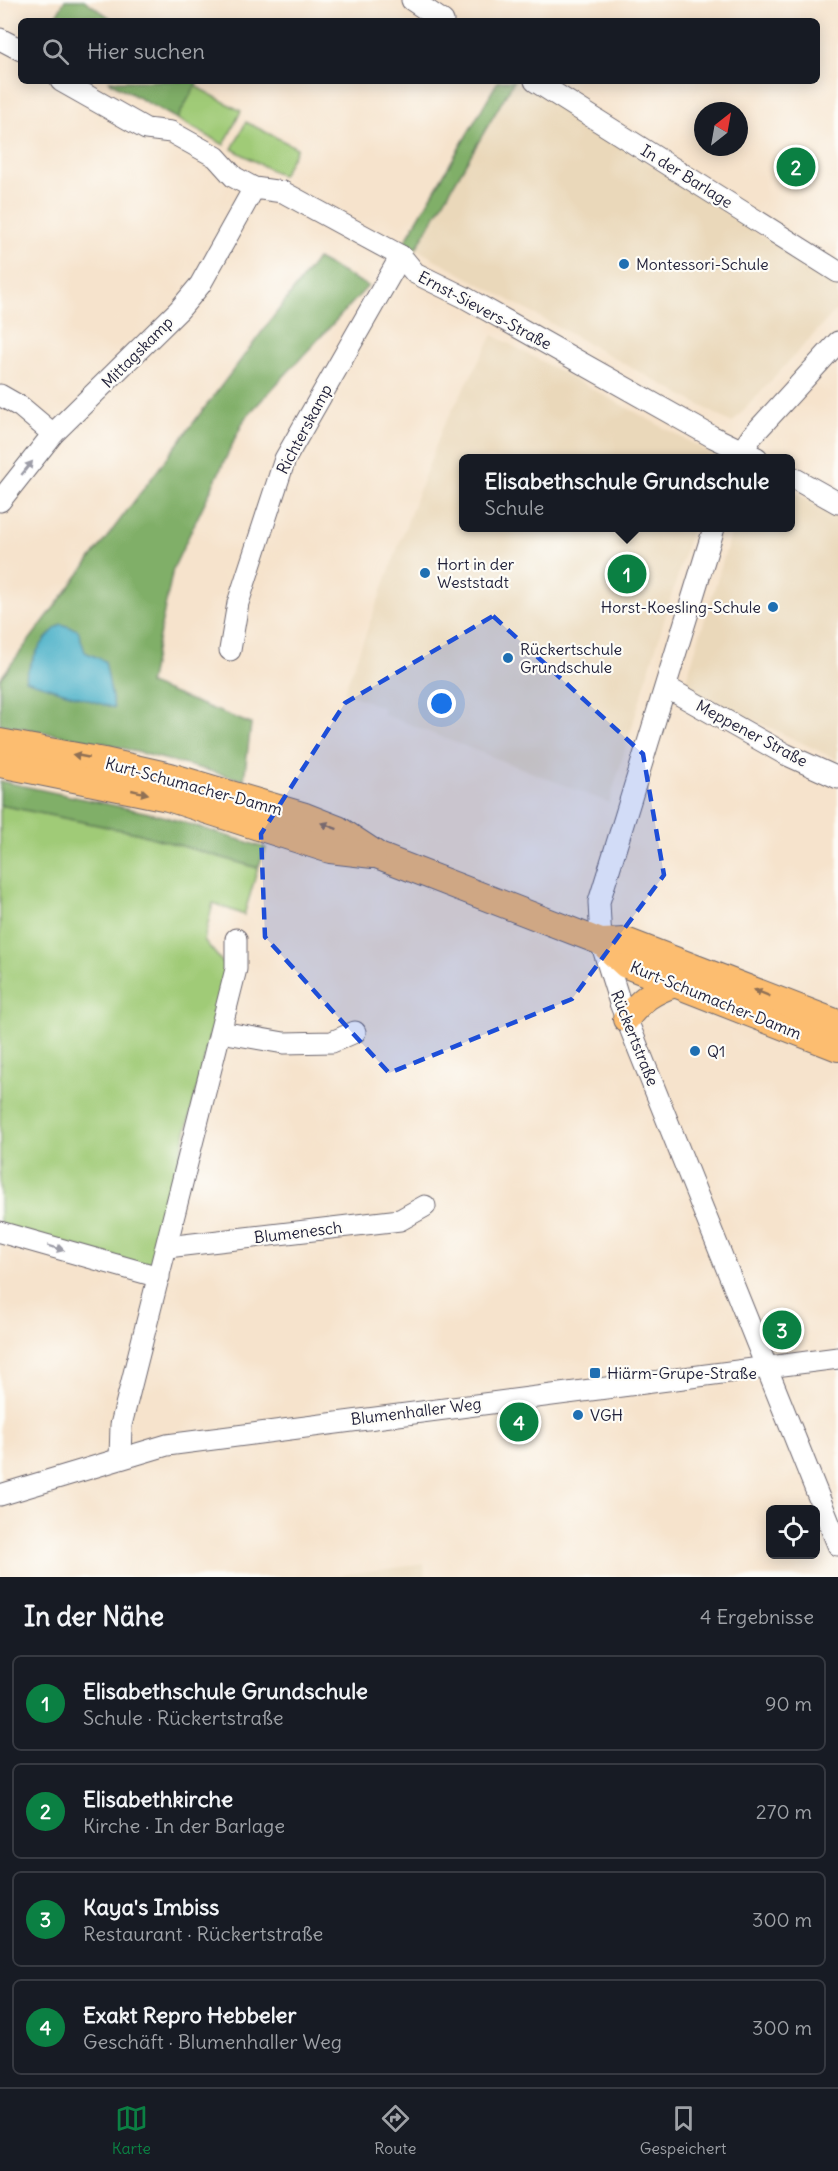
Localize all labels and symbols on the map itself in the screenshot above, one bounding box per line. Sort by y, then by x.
north arrow [694,102,748,156]
street label: In der Barlage [637,140,737,212]
pin: 2 [776,144,816,190]
place label: Montessori-Schule [636,254,769,274]
marker: Montessori-Schule [617,257,631,271]
street label: Ernst-Sievers-Straße [415,266,555,354]
street label: Mittagskamp [97,312,177,392]
street label: Richterskamp [272,381,336,477]
one-way arrow [20,460,32,475]
pin: 1 [608,552,646,596]
place label: Hort in der Weststadt [437,554,515,592]
marker: Hort in der Weststadt [418,566,432,580]
place label: Horst-Koesling-Schule [601,597,761,617]
marker: Horst-Koesling-Schule [766,600,780,614]
place label: Rückertschule Grundschule [520,639,622,677]
marker: Rückertschule Grundschule [501,651,515,665]
your location [427,689,456,718]
street label: Meppener Straße [693,695,811,771]
one-way arrow [72,751,91,760]
street label: Kurt-Schumacher-Damm [103,753,285,819]
one-way arrow [130,787,149,797]
one-way arrow [320,821,338,831]
street label: Kurt-Schumacher-Damm [628,957,804,1043]
street label: Rückertstraße [607,987,663,1089]
one-way arrow [753,988,771,998]
place label: Q1 [707,1041,725,1061]
marker: Q1 [688,1044,702,1058]
street label: Blumenesch [253,1217,343,1247]
one-way arrow [47,1244,65,1253]
pin: 3 [762,1308,802,1352]
place label: Hiärm-Grupe-Straße [607,1363,757,1383]
marker: Hiärm-Grupe-Straße [588,1366,602,1380]
street label: Blumenhaller Weg [350,1393,482,1429]
pin: 4 [500,1400,538,1444]
place label: VGH [590,1405,623,1425]
marker: VGH [571,1408,585,1422]

